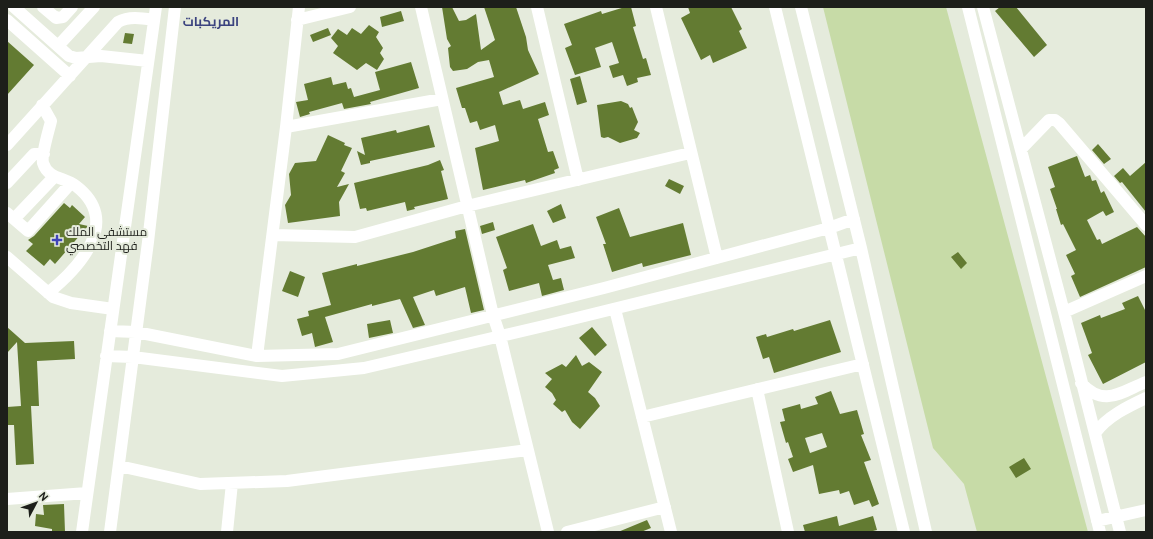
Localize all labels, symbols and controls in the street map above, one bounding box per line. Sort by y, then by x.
district label: المريكبات [183,15,239,31]
place label: مستشفى الملك فهد التخصصي [66,225,147,256]
marker: مستشفى الملك فهد التخصصي [51,234,63,246]
north arrow [16,483,56,523]
text: N [35,490,51,505]

